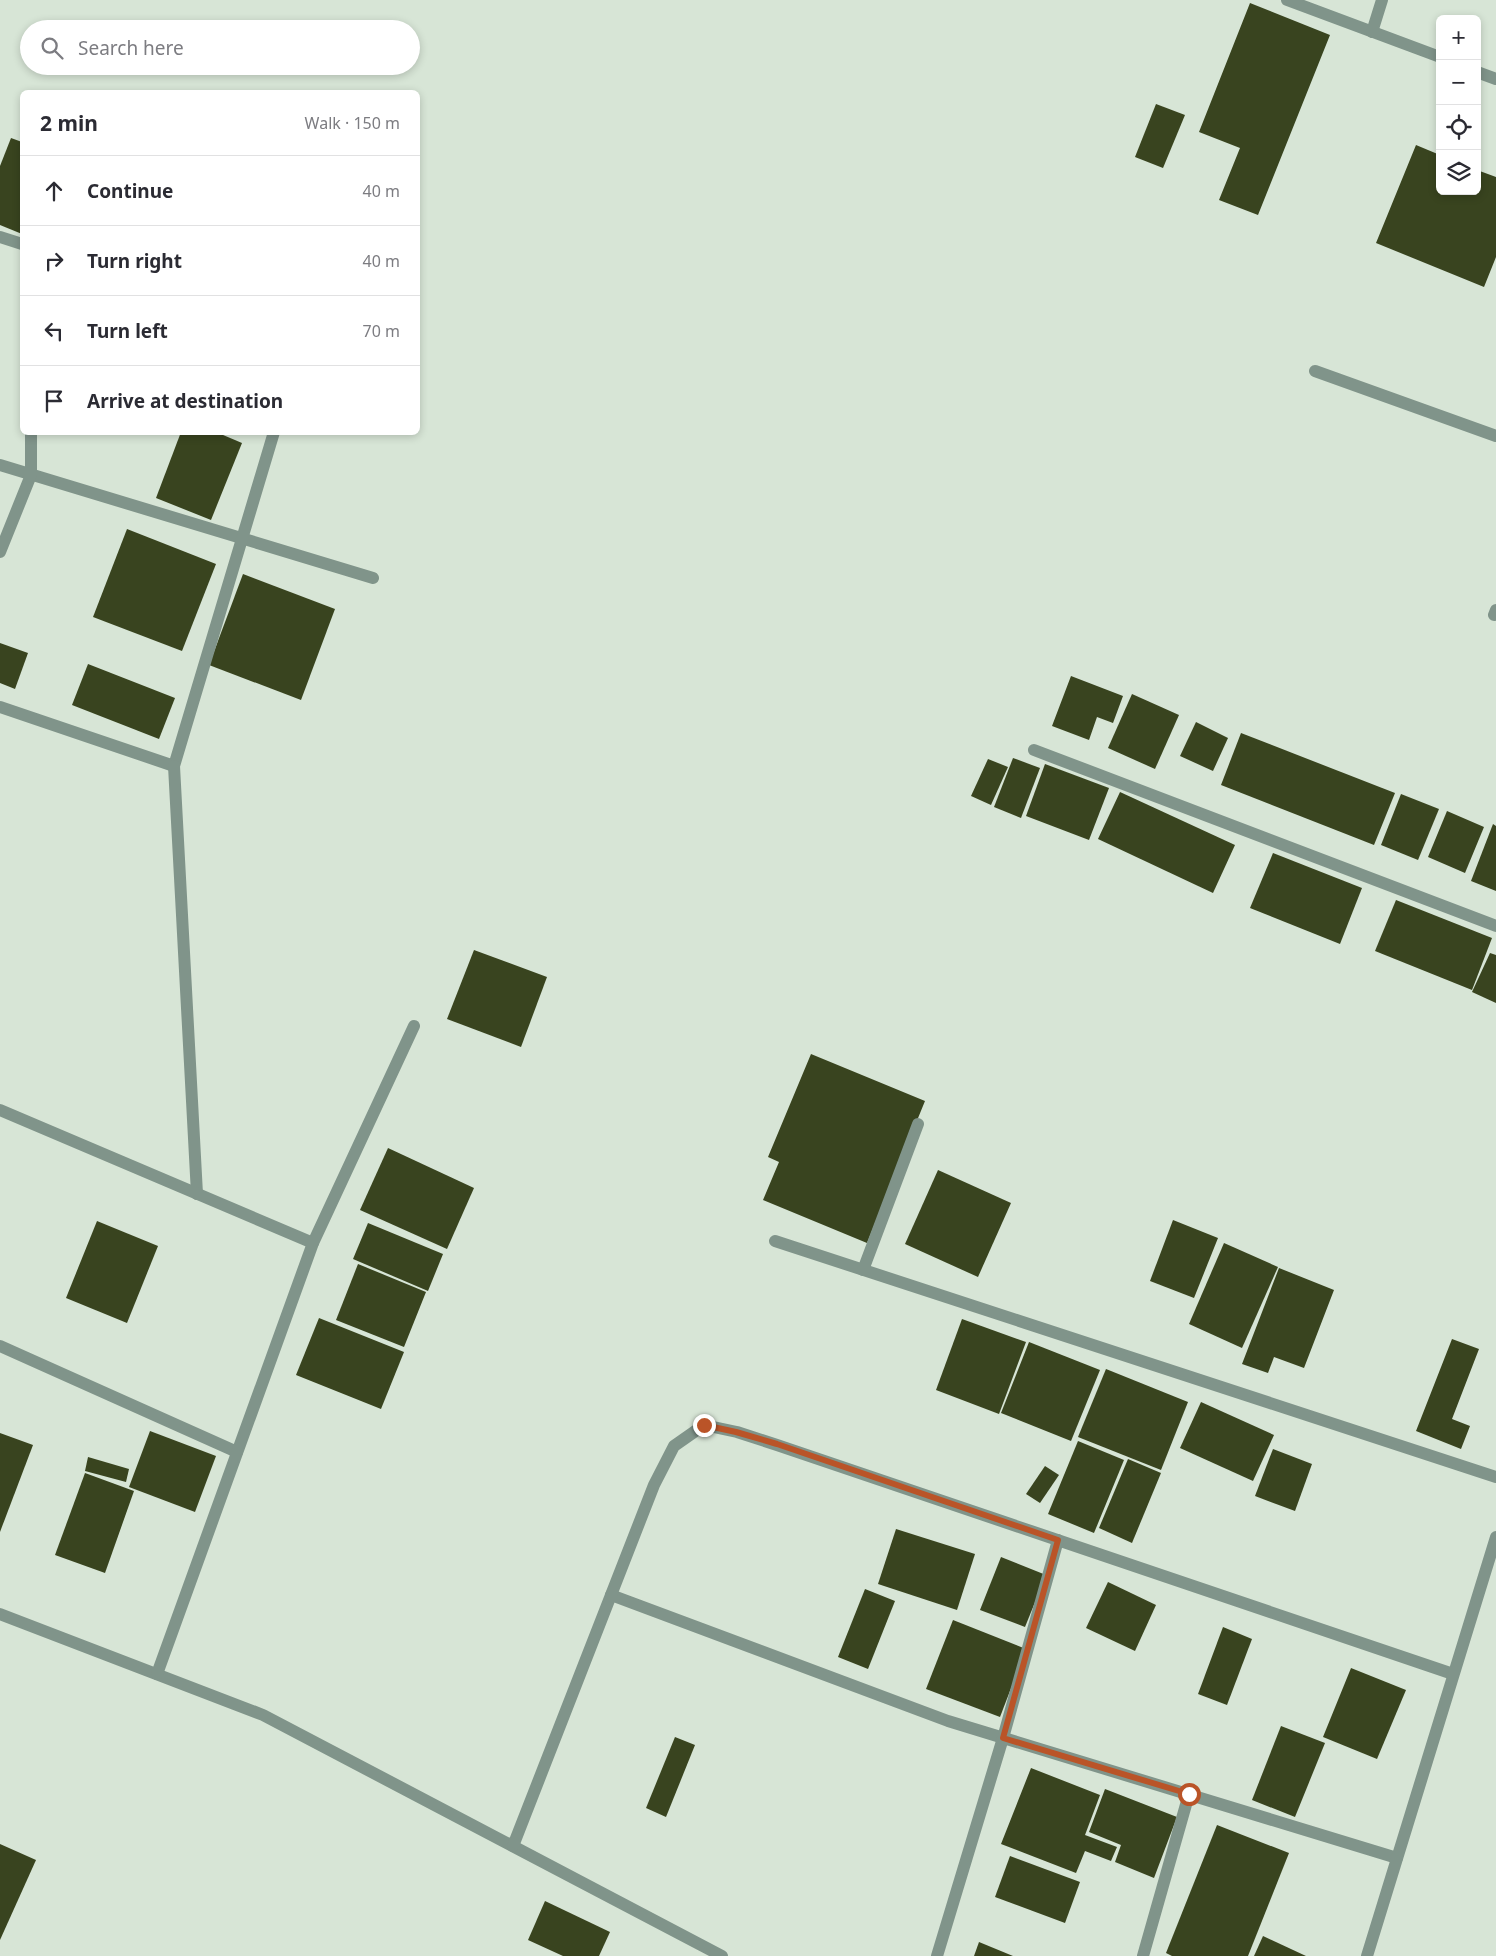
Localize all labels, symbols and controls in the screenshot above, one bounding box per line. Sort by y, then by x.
map controls [1436,15,1481,195]
button: + [1436,15,1481,60]
search box [20,20,420,75]
icon: search [38,34,66,62]
text: Search here [78,35,184,61]
button: − [1436,60,1481,105]
button: locate [1436,105,1481,150]
text: 2 min [40,109,98,137]
text: Walk · 150 m [305,112,400,134]
button: layers [1436,150,1481,195]
icon: ahead [40,177,68,205]
text: Continue [87,178,173,204]
text: 40 m [363,180,400,202]
icon: right [40,247,68,275]
text: Turn right [87,248,182,274]
text: 40 m [363,250,400,272]
icon: left [40,317,68,345]
text: Turn left [87,318,168,344]
text: 70 m [363,320,400,342]
icon: arrive [40,387,68,415]
text: Arrive at destination [87,388,283,414]
route end [693,1414,716,1437]
route start [1178,1783,1201,1806]

